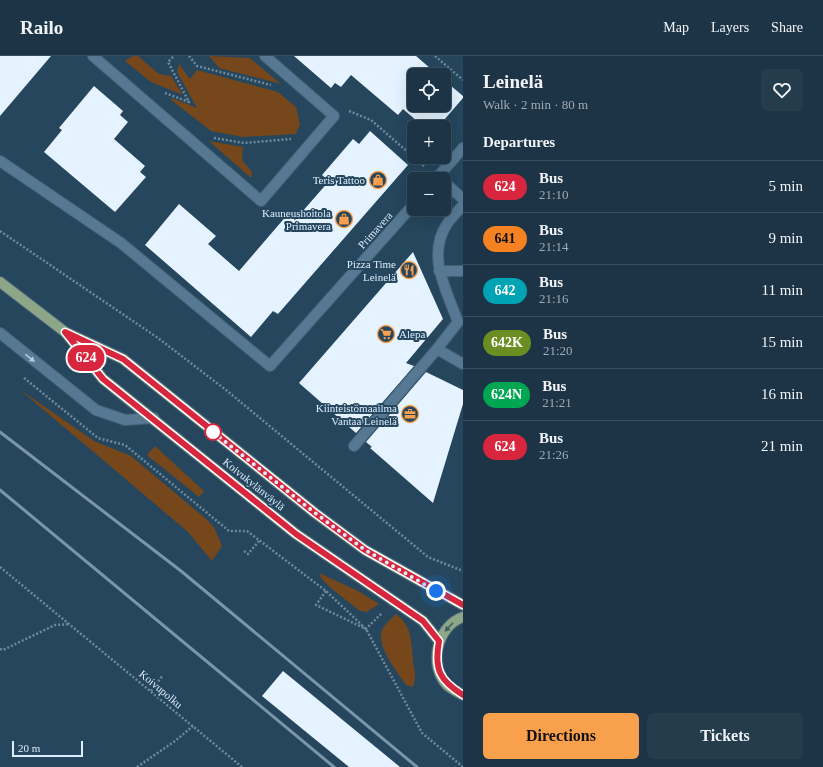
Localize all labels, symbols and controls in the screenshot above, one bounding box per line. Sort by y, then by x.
text: Railo [20,17,63,38]
text: Map [663,20,689,35]
text: Layers [711,20,749,35]
text: Share [771,20,803,35]
map controls [407,68,451,216]
button: locate [407,68,451,112]
button: heart [761,69,803,111]
text: Leinelä [483,71,543,92]
text: Walk · 2 min · 80 m [483,97,588,112]
button: + [407,120,451,164]
text: Departures [483,134,555,150]
shop icon: Teris Tattoo [368,170,388,190]
text: Bus [539,170,563,186]
button: − [407,172,451,216]
place label: Teris Tattoo [313,174,365,186]
text: 5 min [768,178,803,194]
text: 624 [495,179,516,194]
text: 21:10 [539,187,569,202]
place label: Kauneushoitola Primavera [262,207,331,232]
shop icon: Kauneushoitola Primavera [334,209,354,229]
street label: Primavera [355,209,395,251]
text: Bus [539,222,563,238]
text: 9 min [768,230,803,246]
text: 641 [495,231,516,246]
text: 21:14 [539,239,569,254]
place label: Pizza Time Leinelä [347,258,396,283]
restaurant icon: Pizza Time Leinelä [399,260,419,280]
text: Bus [539,274,563,290]
text: 11 min [761,282,803,298]
text: 642 [495,283,516,298]
text: 21:16 [539,291,569,306]
supermarket icon: Alepa [376,324,396,344]
text: Bus [543,326,567,342]
place label: Alepa [399,328,425,340]
text: 15 min [761,334,803,350]
text: 642K [491,335,523,350]
text: 21:20 [543,343,573,358]
line badge: 624 [63,345,109,371]
text: 624 [76,350,97,365]
one-way arrow [25,354,36,362]
text: Bus [542,378,566,394]
text: 16 min [761,386,803,402]
text: 624N [491,387,522,402]
text: 21:21 [542,395,572,410]
place label: Kiinteistömaailma Vantaa Leinelä [316,402,397,427]
office icon: Kiinteistömaailma Vantaa Leinelä [400,404,420,424]
unlabelled marker [204,423,222,441]
text: Bus [539,430,563,446]
text: 21 min [761,438,803,454]
text: 624 [495,439,516,454]
text: 21:26 [539,447,569,462]
street label: Koivukylänväylä [221,455,287,513]
your location [426,581,446,601]
one-way arrow [445,622,454,632]
street label: Koivupolku [137,668,185,711]
button: Directions [483,713,639,759]
button: Tickets [647,713,803,759]
scale bar [12,739,83,758]
text: 20 m [18,742,40,754]

